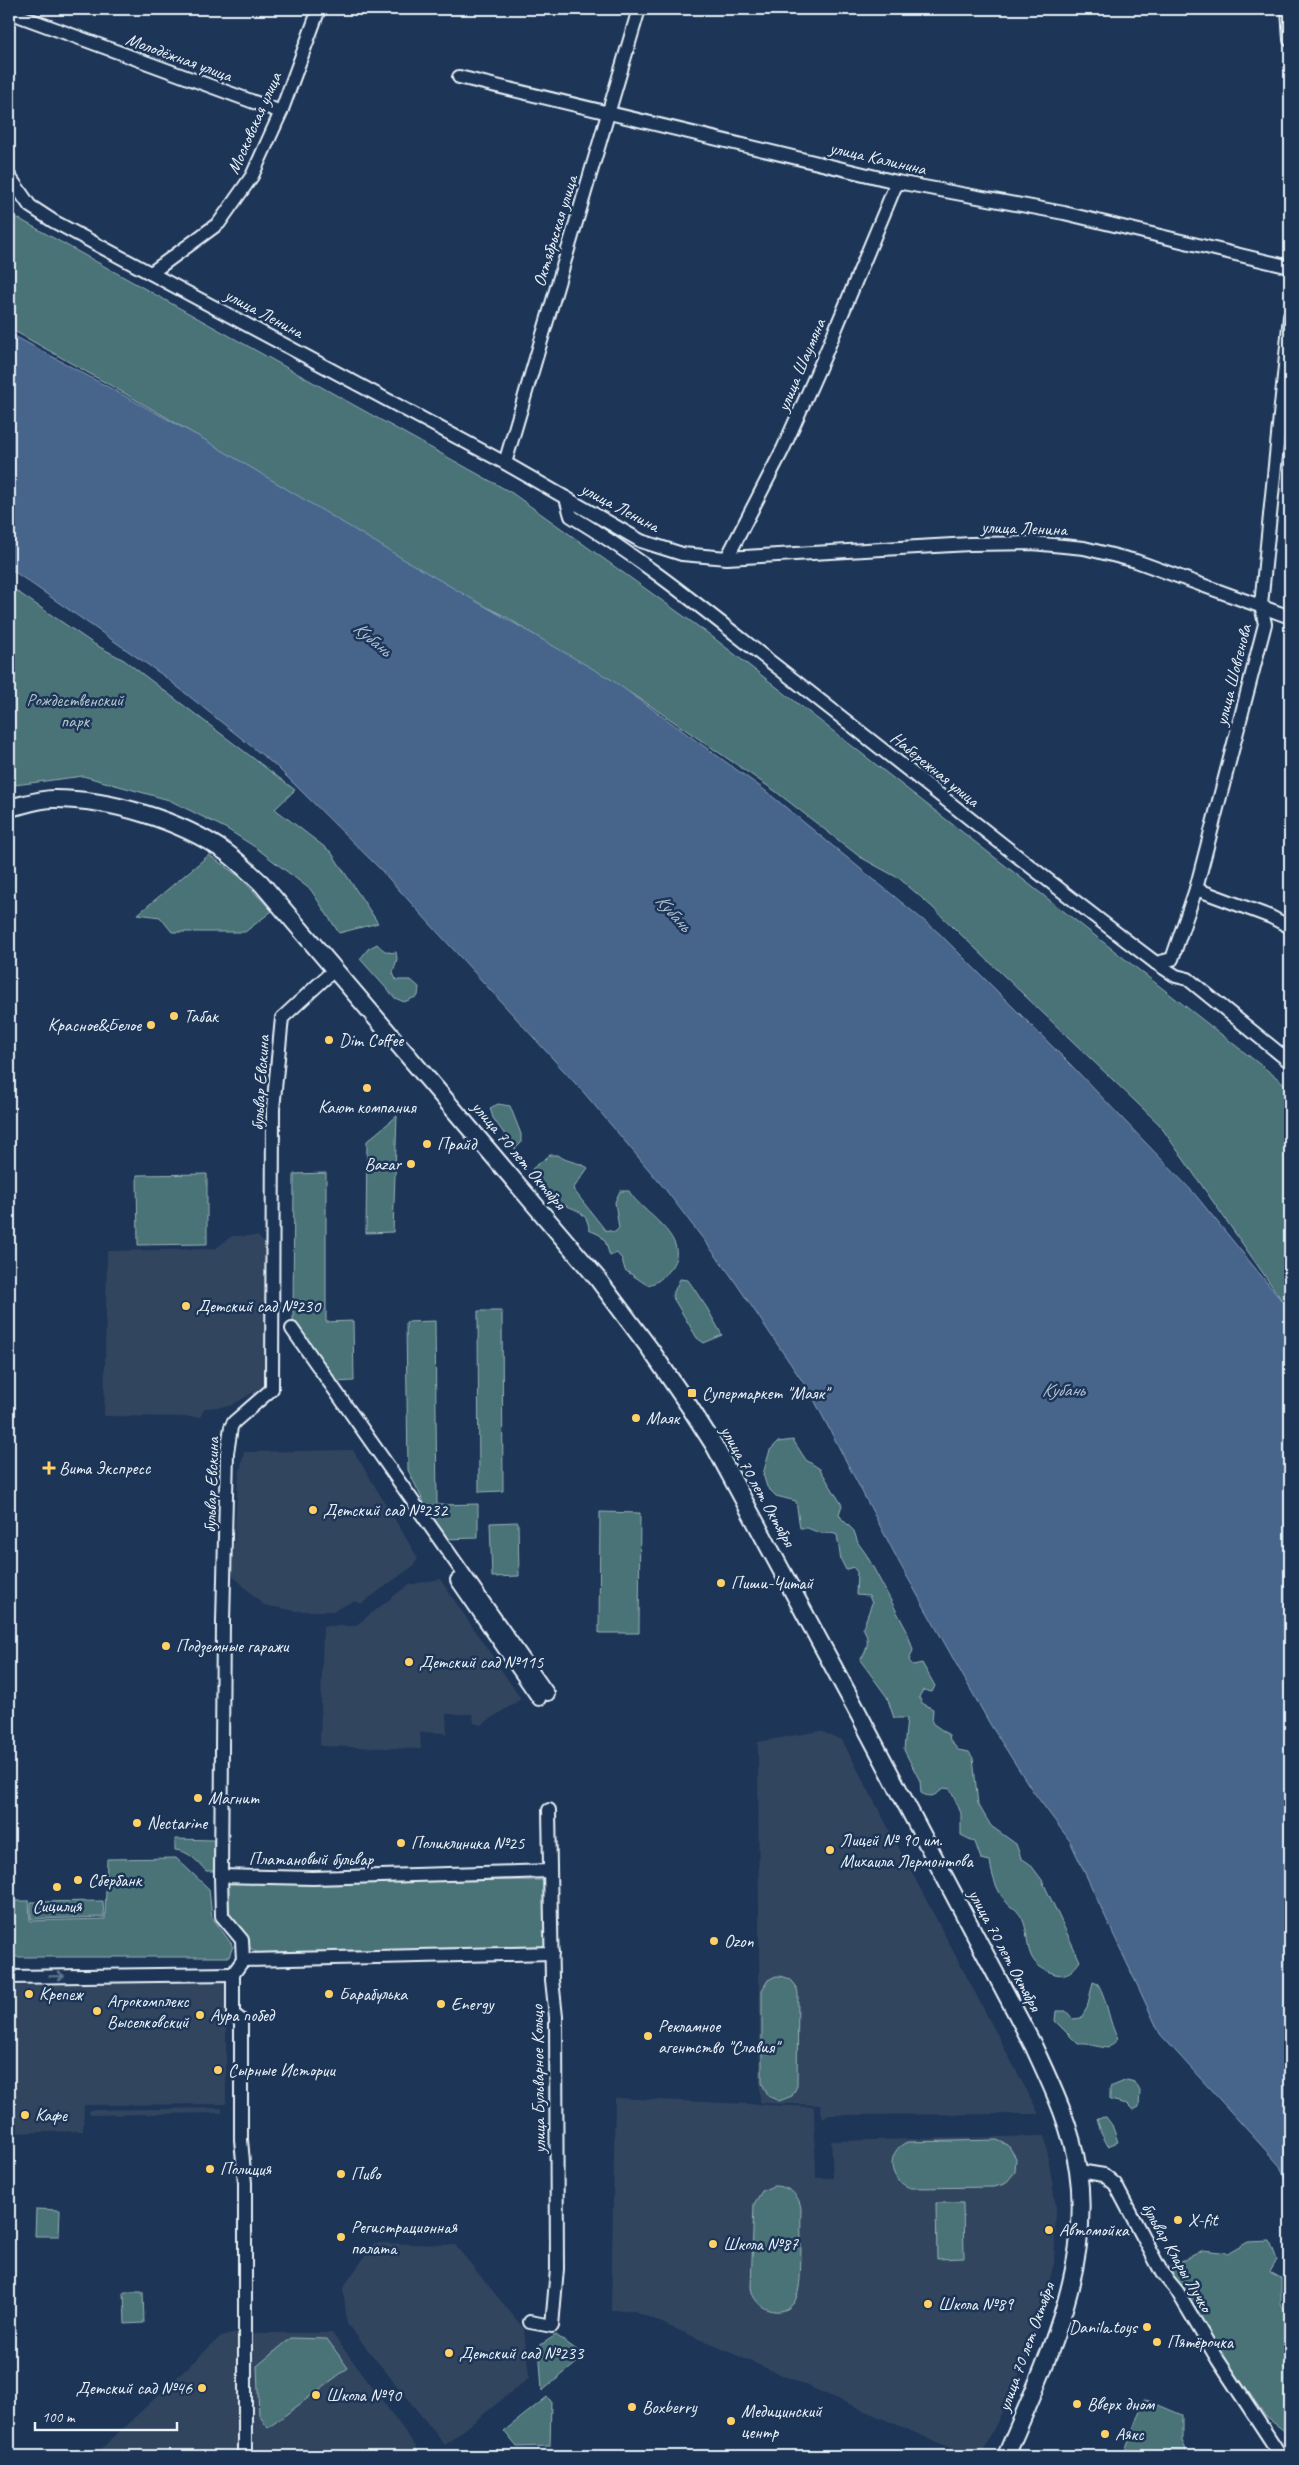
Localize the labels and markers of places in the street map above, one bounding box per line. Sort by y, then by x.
place label: Табак [184,1005,219,1027]
marker: Табак [168,1010,180,1022]
place label: Красное&Белое [48,1014,142,1036]
marker: Красное&Белое [145,1019,157,1031]
place label: Dim Coffee [339,1029,404,1051]
marker: Dim Coffee [323,1034,335,1046]
marker: Кают компания [361,1082,373,1094]
place label: Кают компания [318,1096,417,1118]
place label: Прайд [437,1133,478,1155]
marker: Прайд [421,1138,433,1150]
place label: Bazar [364,1153,403,1175]
marker: Bazar [405,1158,417,1170]
place label: Детский сад №230 [196,1295,322,1317]
marker: Детский сад №230 [180,1300,192,1312]
place label: Супермаркет "Маяк" [702,1382,832,1404]
marker: Супермаркет "Маяк" [686,1387,698,1399]
place label: Маяк [646,1407,681,1429]
marker: Маяк [630,1412,642,1424]
place label: Вита Экспресс [59,1457,152,1479]
marker: Вита Экспресс [43,1462,55,1474]
place label: Детский сад №232 [323,1499,449,1521]
marker: Детский сад №232 [307,1504,319,1516]
place label: Пиши-Читай [731,1572,814,1594]
marker: Пиши-Читай [715,1577,727,1589]
place label: Подземные гаражи [176,1635,290,1658]
marker: Подземные гаражи [160,1640,172,1652]
place label: Детский сад №115 [419,1651,544,1673]
marker: Детский сад №115 [403,1656,415,1668]
place label: Магнит [208,1787,260,1809]
marker: Магнит [192,1792,204,1804]
place label: Nectarine [147,1812,208,1834]
marker: Nectarine [131,1817,143,1829]
place label: Лицей № 90 им. Михаила Лермонтова [840,1829,975,1872]
place label: Поликлиника №25 [411,1832,525,1854]
marker: Поликлиника №25 [395,1837,407,1849]
marker: Лицей № 90 им. Михаила Лермонтова [824,1844,836,1856]
place label: Сбербанк [88,1869,143,1891]
marker: Сбербанк [72,1874,84,1886]
marker: Сицилия [51,1881,63,1893]
place label: Сицилия [32,1895,83,1917]
place label: Ozon [724,1930,754,1952]
marker: Ozon [708,1935,720,1947]
place label: Крепеж [39,1983,85,2005]
place label: Барабулька [339,1983,408,2005]
marker: Крепеж [23,1988,35,2000]
marker: Барабулька [323,1988,335,2000]
place label: Агрокомплекс Выселковский [107,1990,190,2033]
place label: Energy [451,1993,495,2015]
marker: Energy [435,1998,447,2010]
place label: Аура побед [210,2004,275,2026]
marker: Агрокомплекс Выселковский [91,2005,103,2017]
marker: Аура побед [194,2009,206,2021]
place label: Рекламное агентство "Славия" [658,2015,782,2058]
marker: Рекламное агентство "Славия" [642,2030,654,2042]
place label: Сырные Истории [228,2059,336,2081]
marker: Сырные Истории [212,2064,224,2076]
place label: Кафе [35,2104,68,2126]
marker: Кафе [19,2109,31,2121]
place label: Полиция [220,2158,272,2180]
marker: Полиция [204,2163,216,2175]
place label: Пиво [351,2163,382,2185]
marker: Пиво [335,2168,347,2180]
place label: X-fit [1188,2209,1220,2231]
marker: X-fit [1172,2214,1184,2226]
place label: Регистрационная палата [351,2216,459,2259]
place label: Автомойка [1059,2219,1130,2241]
marker: Автомойка [1043,2224,1055,2236]
marker: Регистрационная палата [335,2231,347,2243]
place label: Школа №87 [723,2233,799,2255]
marker: Школа №87 [707,2238,719,2250]
place label: Школа №89 [938,2293,1015,2315]
marker: Школа №89 [922,2298,934,2310]
place label: Danila.toys [1069,2316,1139,2338]
marker: Danila.toys [1141,2321,1153,2333]
place label: Пятёрочка [1167,2331,1235,2353]
marker: Пятёрочка [1151,2336,1163,2348]
place label: Детский сад №233 [459,2342,585,2364]
marker: Детский сад №233 [443,2347,455,2359]
place label: Детский сад №46 [76,2377,193,2399]
marker: Детский сад №46 [196,2382,208,2394]
place label: Школа №90 [326,2384,403,2406]
marker: Школа №90 [310,2389,322,2401]
place label: Вверх дном [1087,2393,1156,2415]
place label: Boxberry [642,2396,699,2418]
marker: Вверх дном [1071,2398,1083,2410]
place label: Медицинский центр [741,2400,823,2443]
marker: Boxberry [626,2401,638,2413]
marker: Медицинский центр [725,2415,737,2427]
place label: Аякс [1115,2423,1144,2445]
marker: Аякс [1099,2428,1111,2440]

